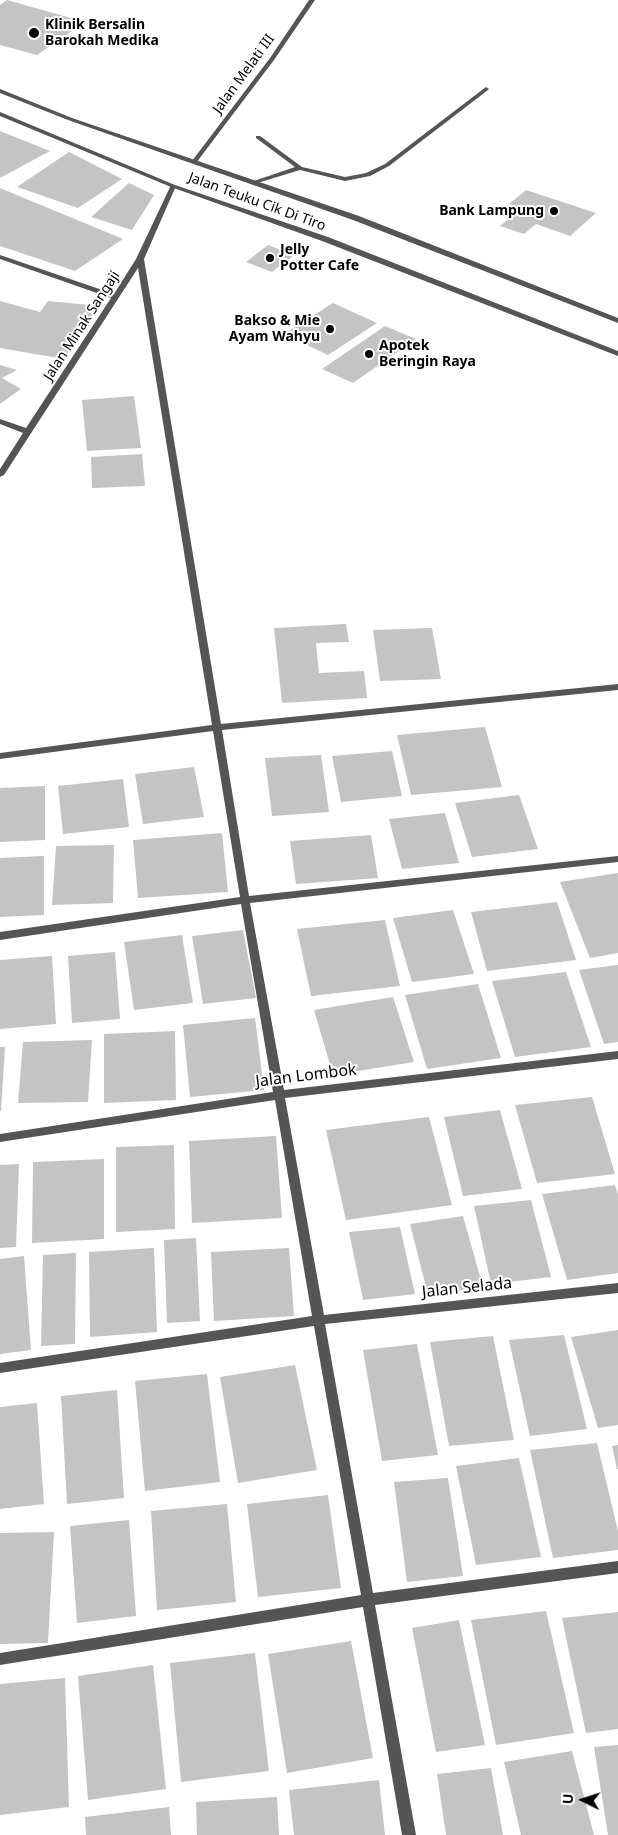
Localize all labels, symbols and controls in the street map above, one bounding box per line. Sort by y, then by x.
place label: Klinik Bersalin Barokah Medika [45,17,159,49]
marker: Klinik Bersalin Barokah Medika [27,26,41,40]
street label: Jalan Melati III [210,31,278,117]
street label: Jalan Teuku Cik Di Tiro [186,169,328,235]
place label: Bank Lampung [439,203,544,219]
marker: Bank Lampung [548,205,560,217]
place label: Jelly Potter Cafe [280,242,359,274]
marker: Jelly Potter Cafe [264,252,276,264]
street label: Jalan Minak Sangaji [40,268,124,384]
place label: Bakso & Mie Ayam Wahyu [229,313,320,346]
marker: Bakso & Mie Ayam Wahyu [324,323,336,335]
place label: Apotek Beringin Raya [379,338,476,371]
marker: Apotek Beringin Raya [363,348,375,360]
street label: Jalan Lombok [254,1060,358,1092]
street label: Jalan Selada [421,1274,513,1302]
north arrow [558,1775,608,1825]
text: U [558,1793,577,1805]

